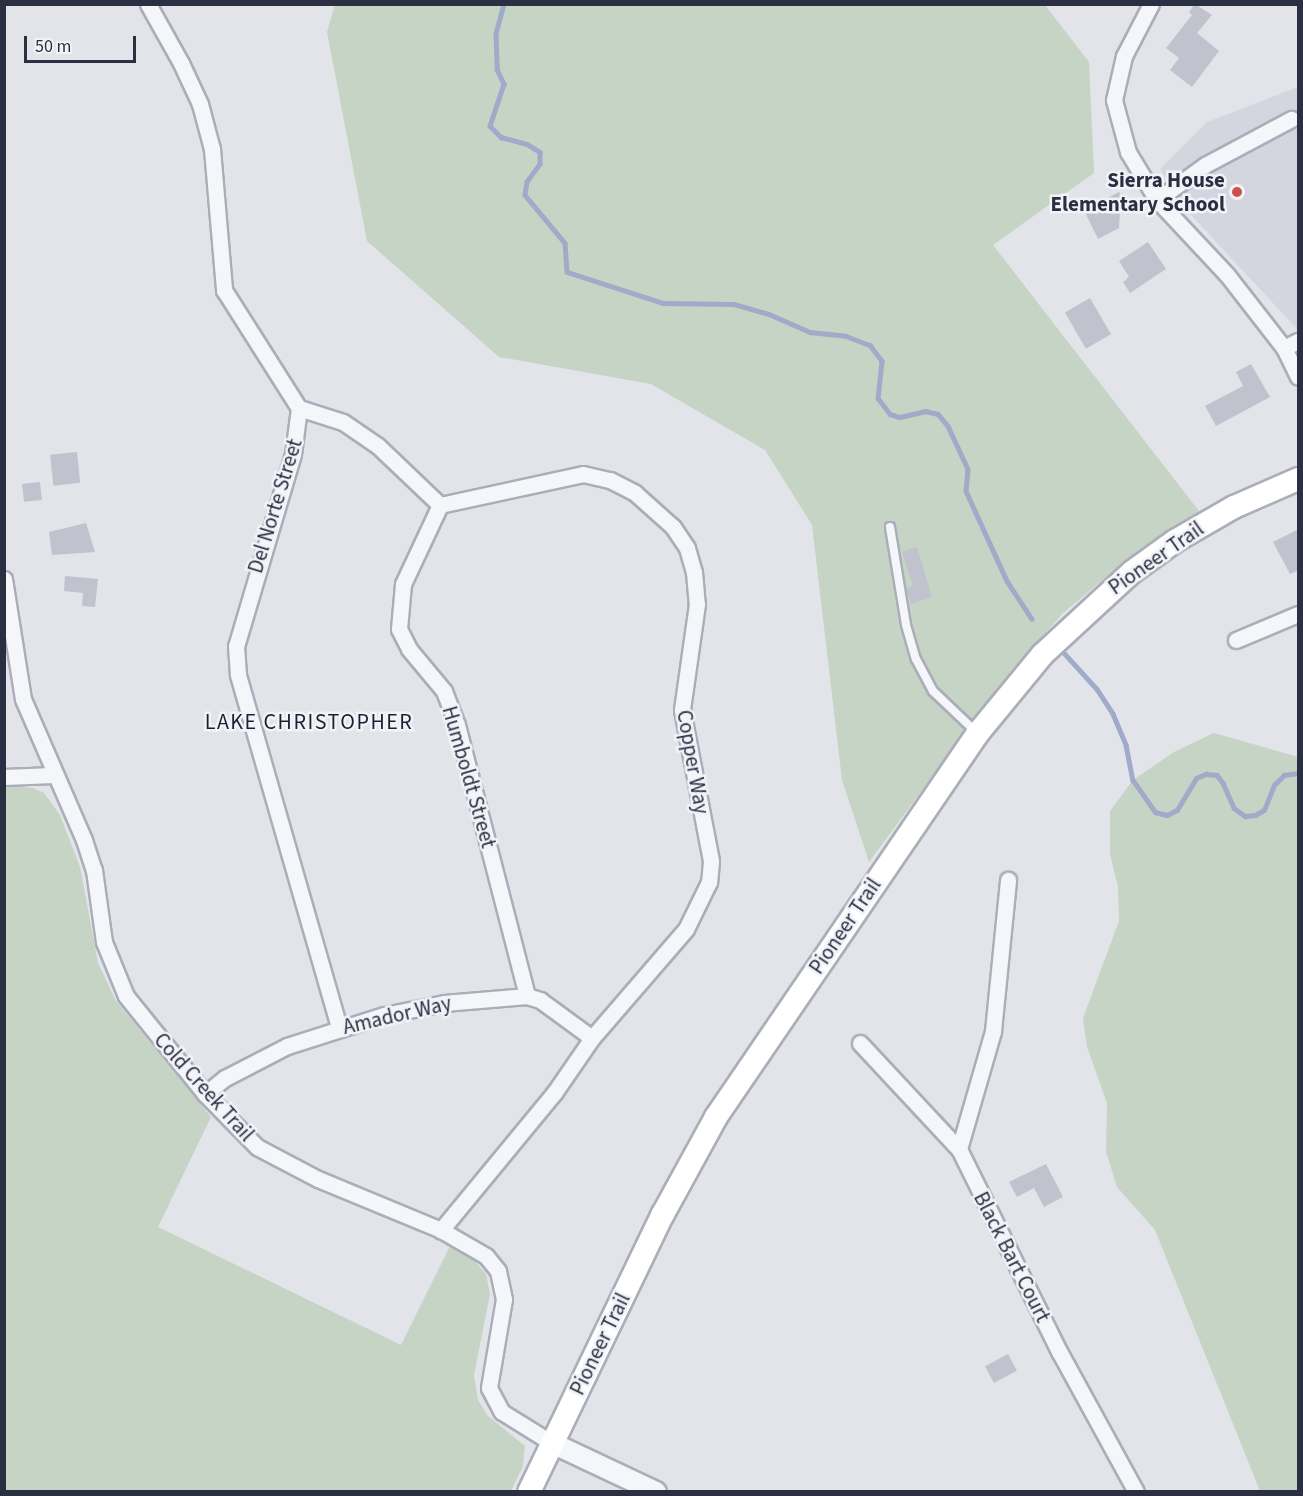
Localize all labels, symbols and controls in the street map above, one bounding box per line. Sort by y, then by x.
scale bar [27,24,140,62]
text: 50 m [35,34,71,59]
place label: Sierra House Elementary School [1051,167,1225,217]
marker: Sierra House Elementary School [1230,185,1244,199]
street label: Del Norte Street [243,436,307,576]
street label: Pioneer Trail [1104,516,1208,600]
street label: Humboldt Street [437,703,501,851]
street label: Copper Way [671,708,715,816]
district label: LAKE CHRISTOPHER [205,710,413,736]
street label: Pioneer Trail [804,873,886,979]
street label: Amador Way [340,990,454,1040]
street label: Cold Creek Trail [149,1028,259,1146]
street label: Black Bart Court [968,1188,1056,1326]
street label: Pioneer Trail [564,1289,636,1399]

